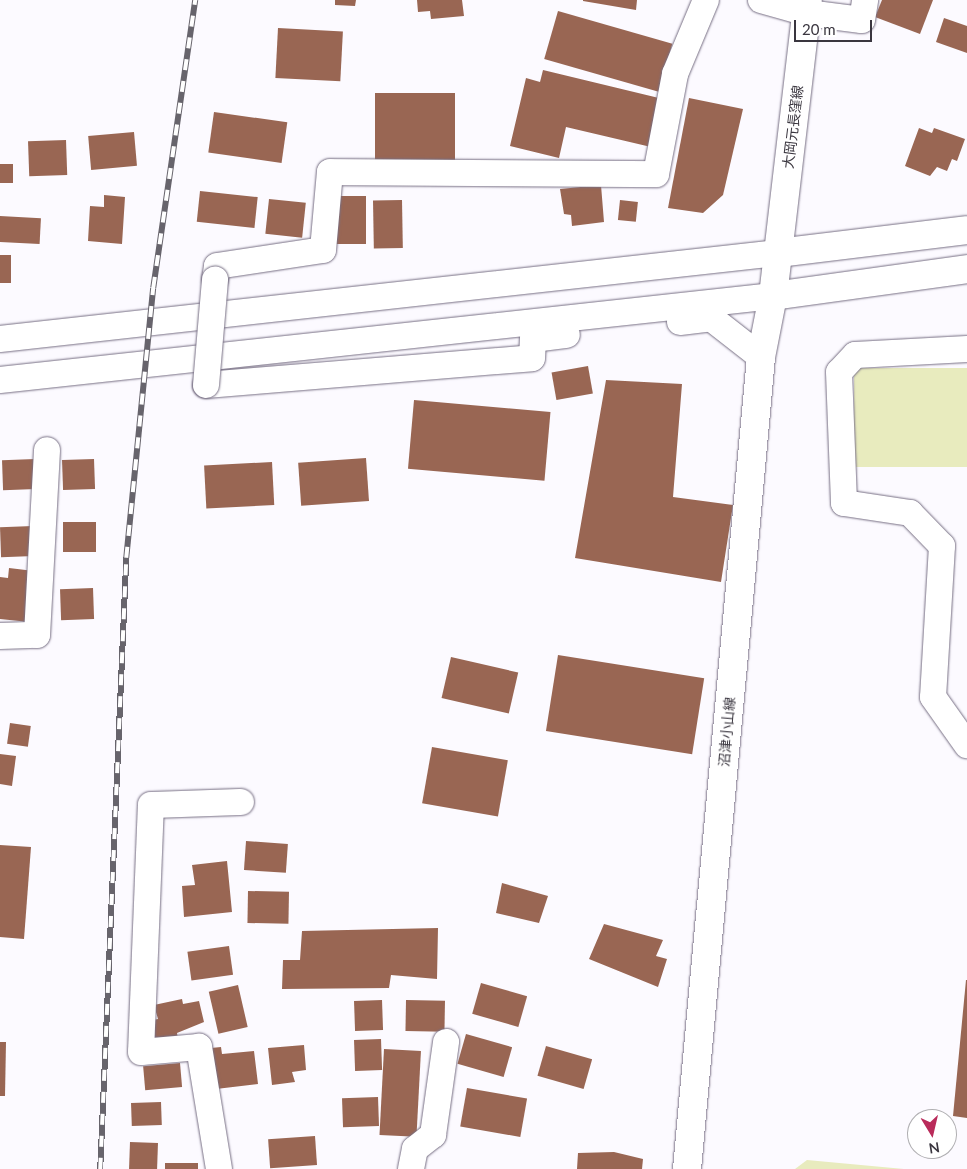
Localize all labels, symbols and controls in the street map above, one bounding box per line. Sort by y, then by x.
scale bar [797,10,874,42]
text: 20 m [802,20,836,38]
street label: 大岡元長窪線 [780,84,806,170]
street label: 沼津小山線 [716,696,738,768]
north arrow [907,1109,957,1159]
text: N [928,1139,941,1158]

